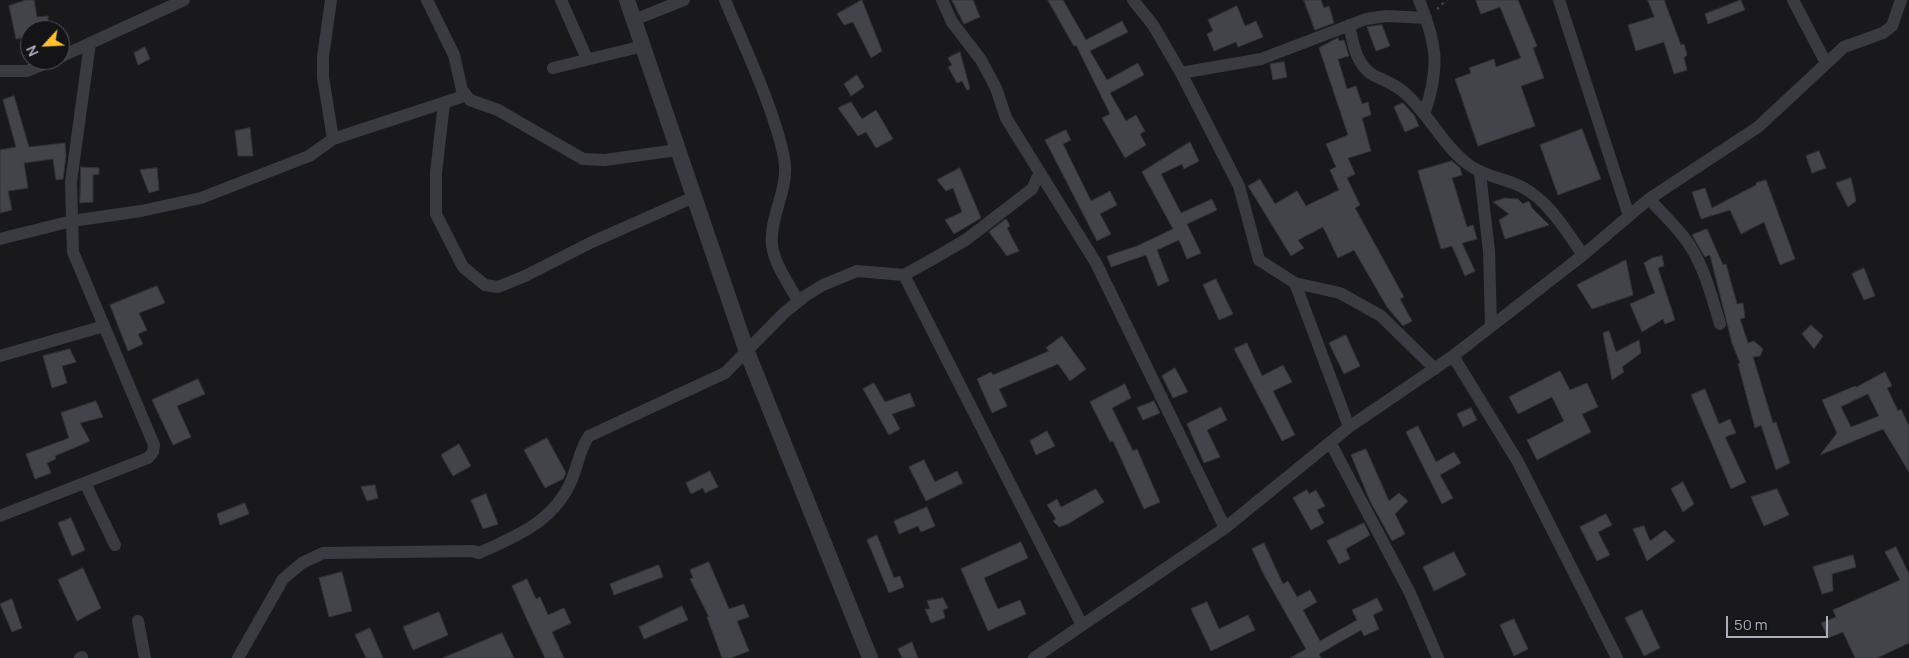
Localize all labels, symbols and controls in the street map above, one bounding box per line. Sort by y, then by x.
north arrow [20,20,70,70]
text: N [21,43,43,60]
scale bar [1729,606,1832,638]
text: 50 m [1734,614,1768,635]

